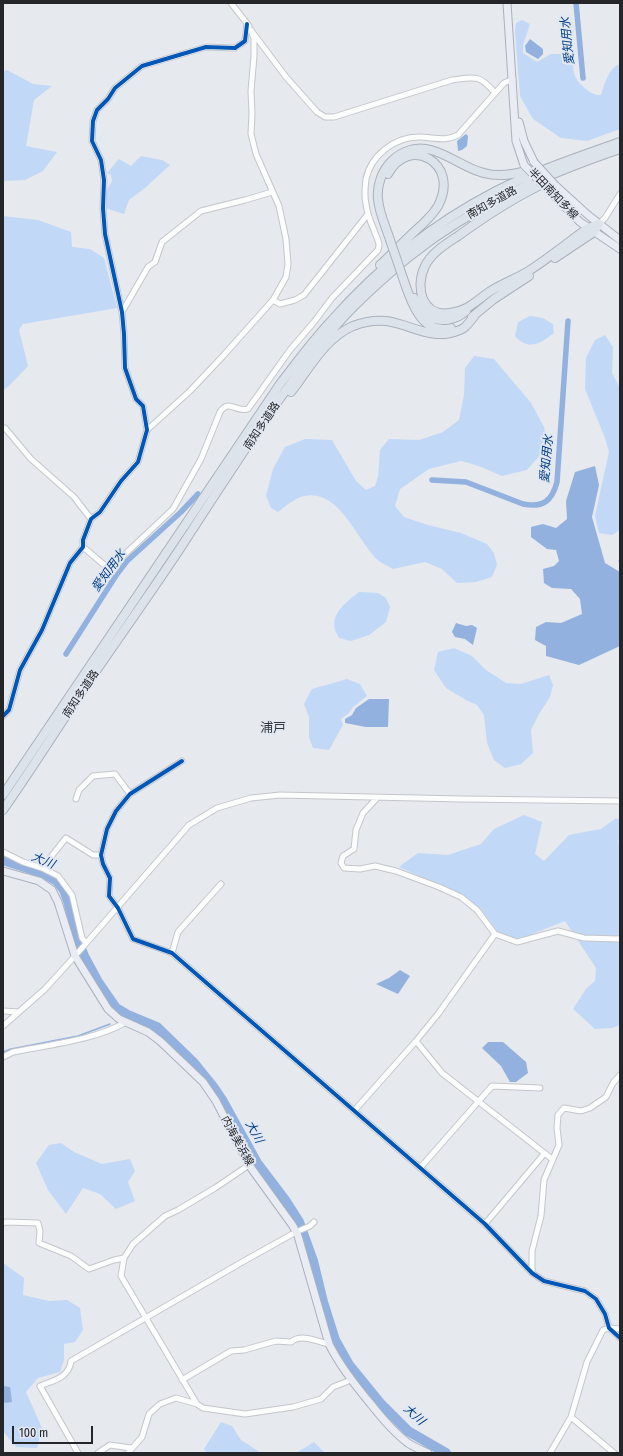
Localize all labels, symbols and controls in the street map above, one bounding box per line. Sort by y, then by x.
water label: 愛知用水 [558,16,578,66]
street label: 半田南知多線 [525,166,581,222]
street label: 南知多道路 [465,184,519,222]
street label: 南知多道路 [241,400,283,452]
water label: 愛知用水 [538,434,556,484]
water label: 愛知用水 [89,547,129,595]
street label: 南知多道路 [60,668,102,720]
district label: 浦戸 [260,720,286,736]
water label: 大川 [29,850,57,872]
street label: 内海美浜線 [218,1114,256,1168]
water label: 大川 [242,1118,266,1146]
water label: 大川 [400,1402,428,1428]
scale bar [14,1418,95,1444]
text: 100 m [19,1426,48,1440]

